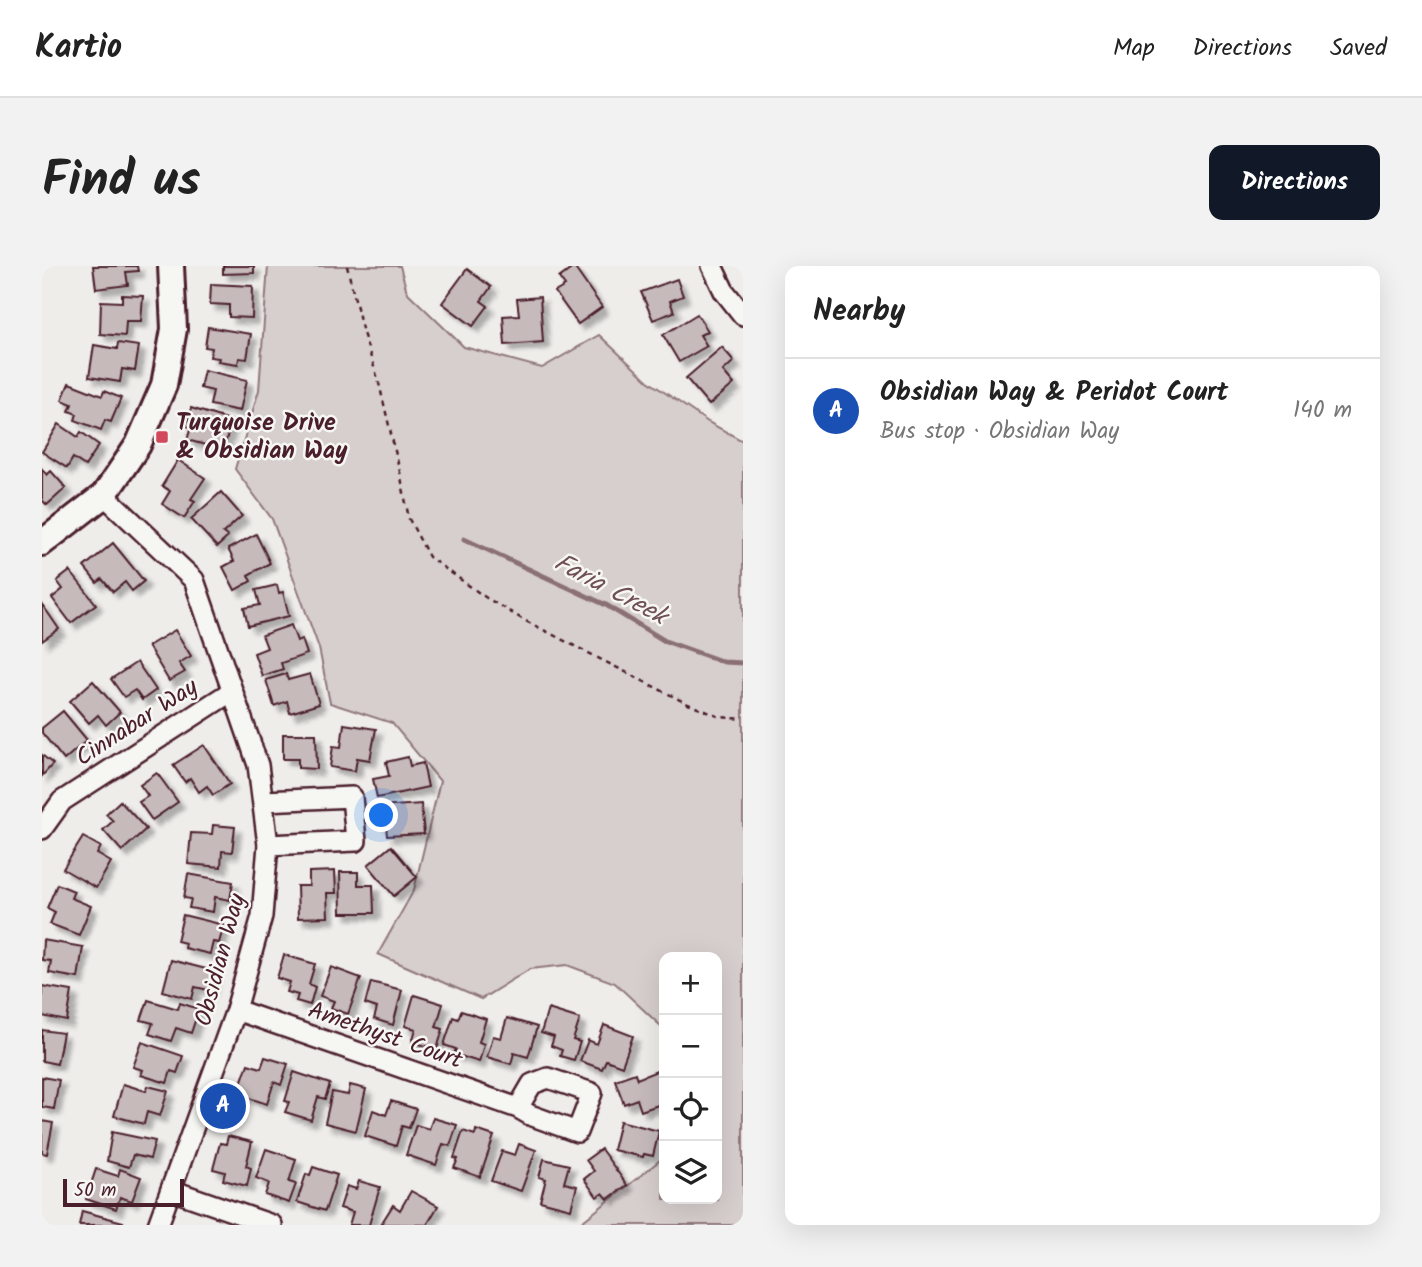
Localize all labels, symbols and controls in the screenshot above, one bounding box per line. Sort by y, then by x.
text: Kartio [35,22,122,75]
text: Map [1113,29,1155,68]
text: Directions [1193,29,1292,68]
text: Saved [1330,29,1387,68]
text: Find us [42,143,200,221]
button: Directions [1209,145,1380,220]
text: Nearby [813,288,905,336]
text: Obsidian Way & Peridot Court [880,372,1228,414]
text: A [829,393,843,429]
text: 140 m [1293,393,1352,429]
place label: Turquoise Drive & Obsidian Way [176,404,348,471]
text: Bus stop · Obsidian Way [880,414,1119,450]
marker: Turquoise Drive & Obsidian Way [154,429,170,445]
water label: Faria Creek [546,543,678,639]
street label: Cinnabar Way [68,668,207,777]
your location [364,798,398,832]
street label: Obsidian Way [185,889,258,1031]
map controls [659,952,722,1204]
button: + [659,952,722,1015]
street label: Amethyst Court [303,991,468,1081]
button: − [659,1015,722,1078]
button: locate [659,1078,722,1141]
pin: A [200,1080,246,1132]
button: layers [659,1141,722,1204]
scale bar [63,1176,184,1208]
text: 50 m [74,1176,116,1206]

